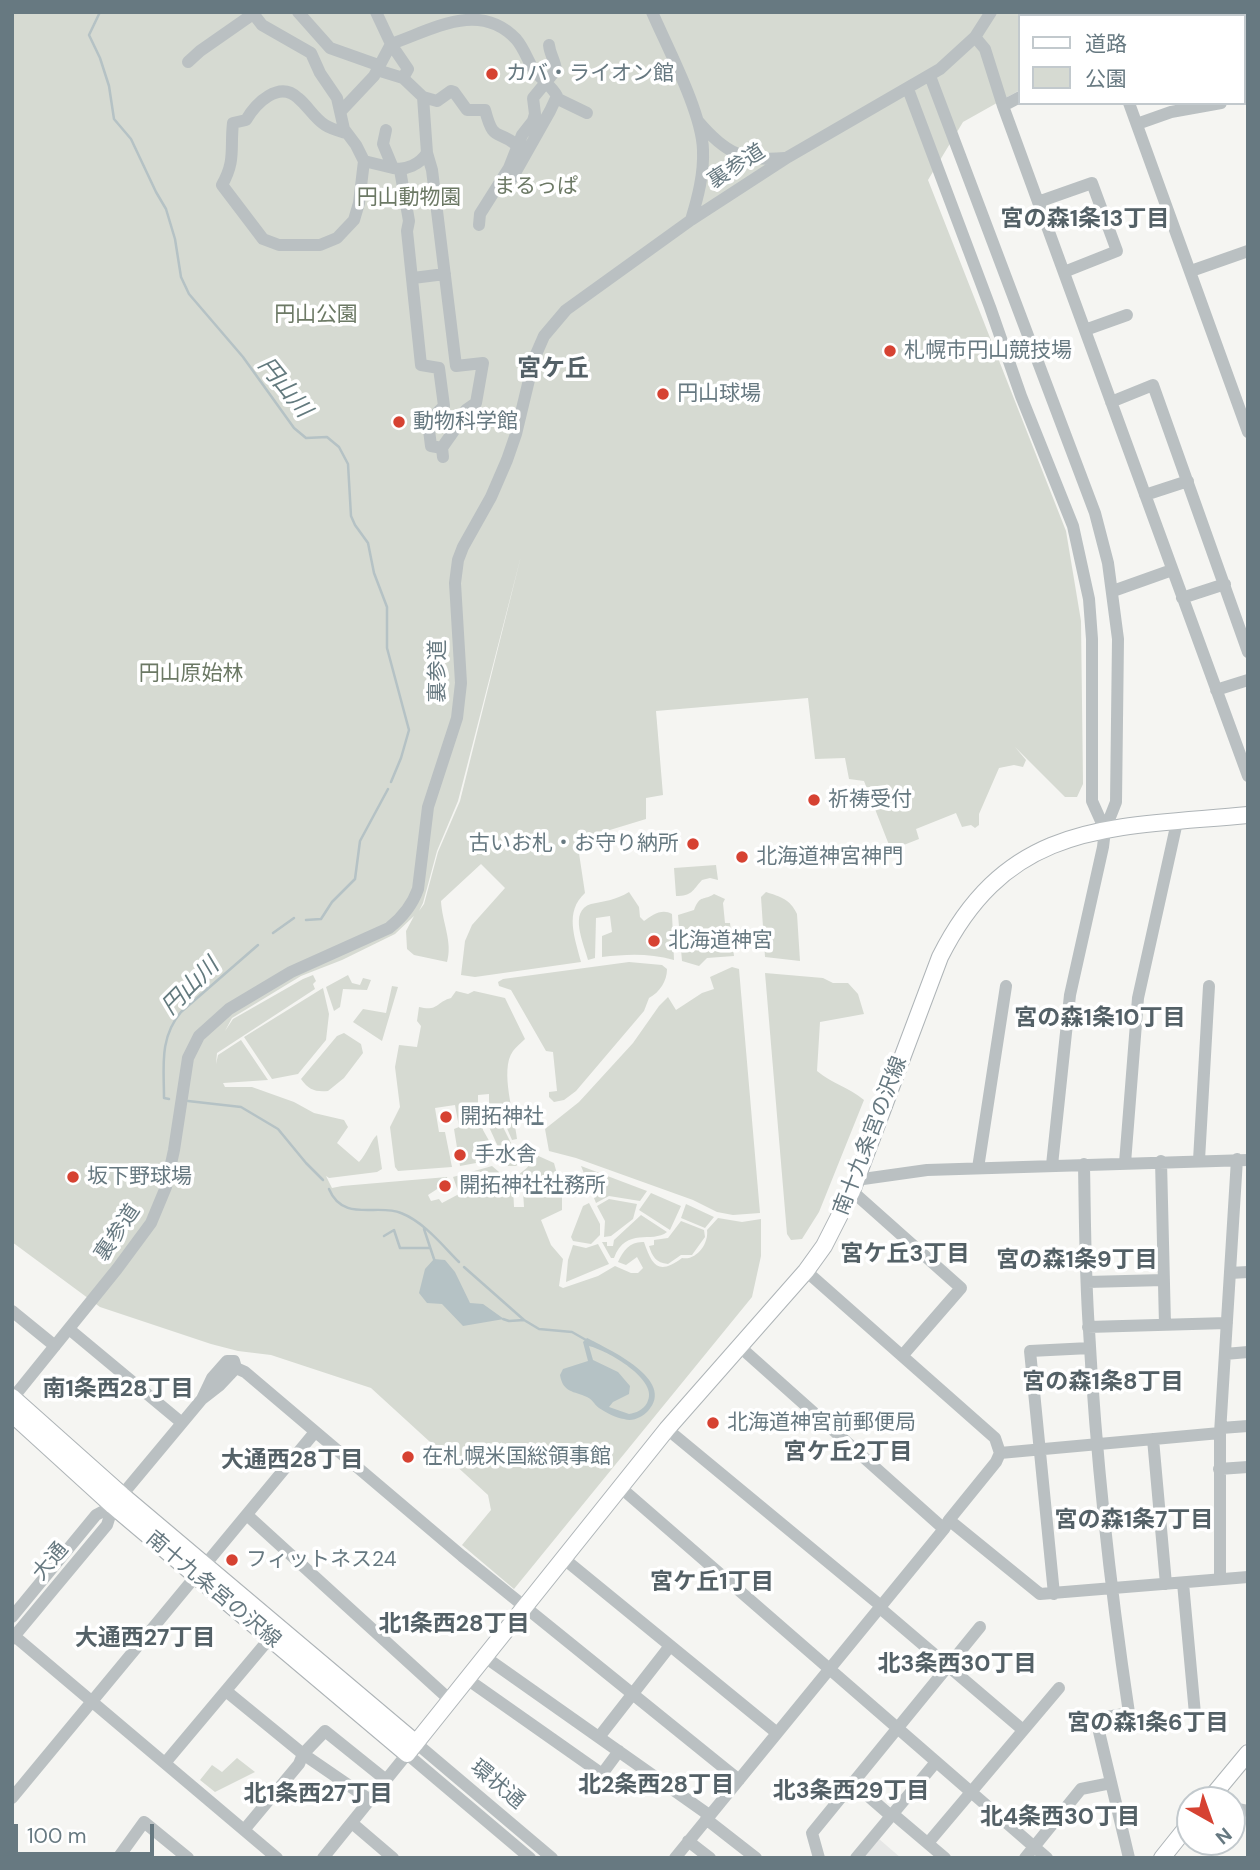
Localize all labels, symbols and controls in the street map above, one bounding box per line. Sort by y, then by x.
legend [1018,14,1246,105]
text: 道路 [1085,30,1127,58]
place label: カバ・ライオン館 [506,61,674,87]
text: 公園 [1085,65,1127,93]
marker: カバ・ライオン館 [484,66,500,82]
street label: 裏参道 [704,139,770,195]
park label: まるっぱ [494,174,578,200]
park label: 円山動物園 [357,185,461,211]
district label: 宮の森1条13丁目 [1001,206,1169,234]
park label: 円山公園 [274,302,358,328]
place label: 札幌市円山競技場 [904,338,1072,364]
marker: 札幌市円山競技場 [882,343,898,359]
water label: 円山川 [252,353,316,423]
district label: 宮ケ丘 [517,356,589,384]
place label: 円山球場 [677,381,761,407]
marker: 円山球場 [655,386,671,402]
place label: 動物科学館 [413,409,518,435]
marker: 動物科学館 [391,414,407,430]
street label: 裏参道 [425,640,451,702]
park label: 円山原始林 [139,661,243,687]
place label: 祈祷受付 [828,787,912,813]
marker: 祈祷受付 [806,792,822,808]
place label: 古いお札・お守り納所 [469,831,679,857]
marker: 古いお札・お守り納所 [685,836,701,852]
place label: 北海道神宮神門 [756,844,903,870]
marker: 北海道神宮神門 [734,849,750,865]
place label: 北海道神宮 [668,928,773,954]
marker: 北海道神宮 [646,933,662,949]
water label: 円山川 [157,953,225,1021]
district label: 宮の森1条10丁目 [1015,1005,1185,1033]
street label: 南十九条宮の沢線 [829,1053,913,1219]
place label: 開拓神社 [460,1104,544,1130]
marker: 開拓神社 [438,1109,454,1125]
place label: 手水舎 [474,1142,537,1168]
marker: 手水舎 [452,1147,468,1163]
place label: 坂下野球場 [87,1164,192,1190]
marker: 坂下野球場 [65,1169,81,1185]
place label: 開拓神社社務所 [459,1173,606,1199]
marker: 開拓神社社務所 [437,1178,453,1194]
street label: 裏参道 [90,1200,146,1266]
district label: 宮ケ丘3丁目 [841,1241,969,1269]
district label: 宮の森1条9丁目 [997,1247,1157,1275]
district label: 宮の森1条8丁目 [1023,1369,1183,1397]
district label: 南1条西28丁目 [42,1376,194,1404]
place label: 北海道神宮前郵便局 [727,1410,916,1436]
marker: 北海道神宮前郵便局 [705,1415,721,1431]
district label: 宮ケ丘2丁目 [784,1439,912,1467]
place label: 在札幌米国総領事館 [422,1444,611,1470]
district label: 大通西28丁目 [221,1447,363,1475]
marker: 在札幌米国総領事館 [400,1449,416,1465]
district label: 宮の森1条7丁目 [1055,1507,1213,1535]
street label: 南十九条宮の沢線 [141,1526,285,1654]
street label: 大通 [28,1538,74,1586]
place label: フィットネス24 [246,1547,396,1573]
marker: フィットネス24 [224,1552,240,1568]
district label: 宮ケ丘1丁目 [650,1569,774,1597]
district label: 北1条西28丁目 [378,1611,530,1639]
district label: 大通西27丁目 [75,1625,215,1653]
district label: 北3条西30丁目 [878,1651,1036,1679]
district label: 宮の森1条6丁目 [1068,1710,1228,1738]
street label: 環状通 [465,1755,529,1815]
district label: 北2条西28丁目 [578,1772,734,1800]
district label: 北3条西29丁目 [773,1778,929,1806]
district label: 北1条西27丁目 [244,1781,392,1809]
north arrow [1176,1786,1246,1856]
district label: 北4条西30丁目 [980,1804,1140,1832]
scale bar [18,1811,158,1855]
text: 100 m [27,1822,87,1850]
text: N [1210,1822,1237,1850]

